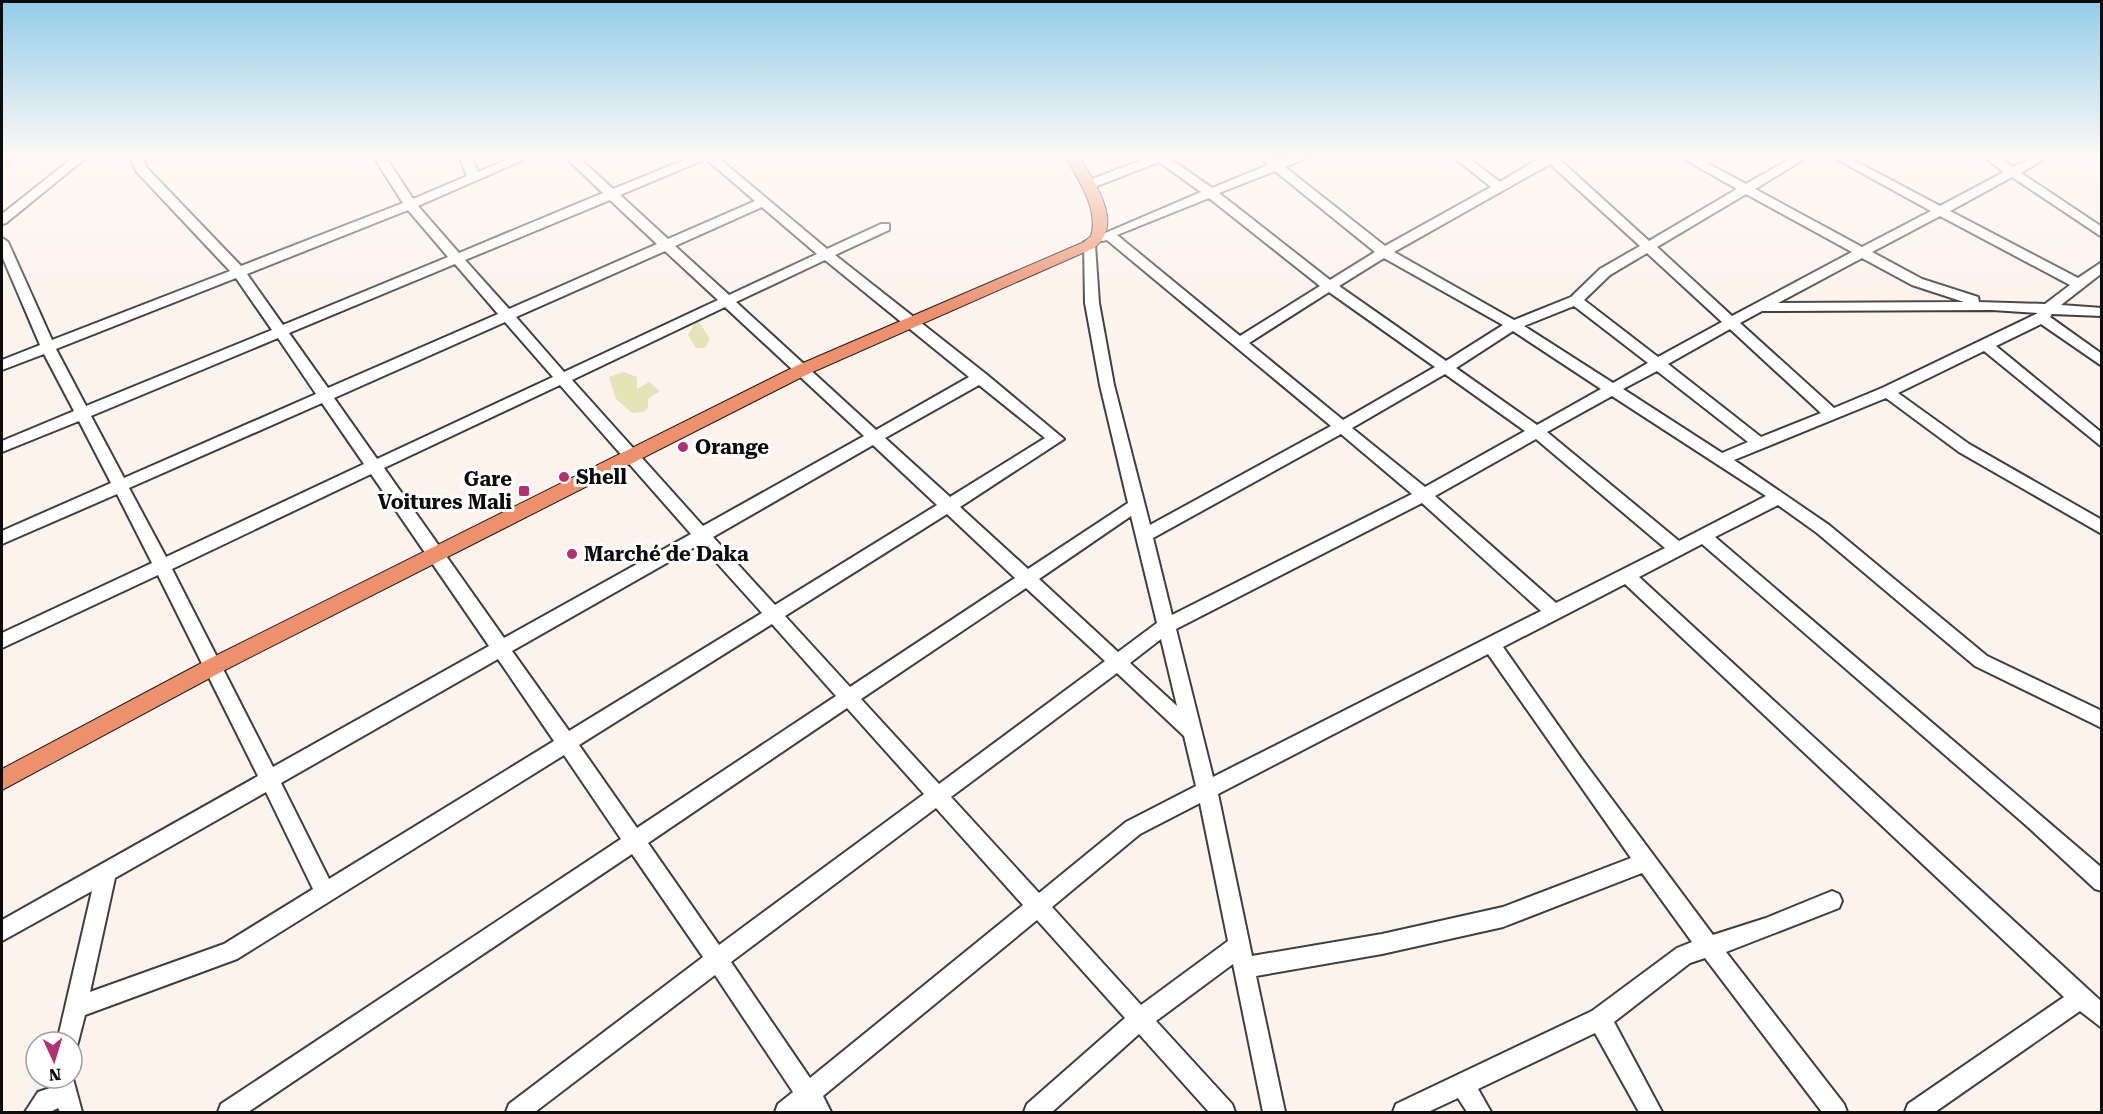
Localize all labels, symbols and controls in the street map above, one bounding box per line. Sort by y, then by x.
place label: Orange [695,435,769,459]
marker: Orange [676,440,690,454]
place label: Shell [576,465,627,489]
place label: Gare Voitures Mali [378,467,512,514]
marker: Shell [557,470,571,484]
marker: Gare Voitures Mali [517,484,531,498]
place label: Marché de Daka [584,542,749,566]
marker: Marché de Daka [565,547,579,561]
north arrow [24,1030,84,1090]
text: N [48,1065,62,1084]

